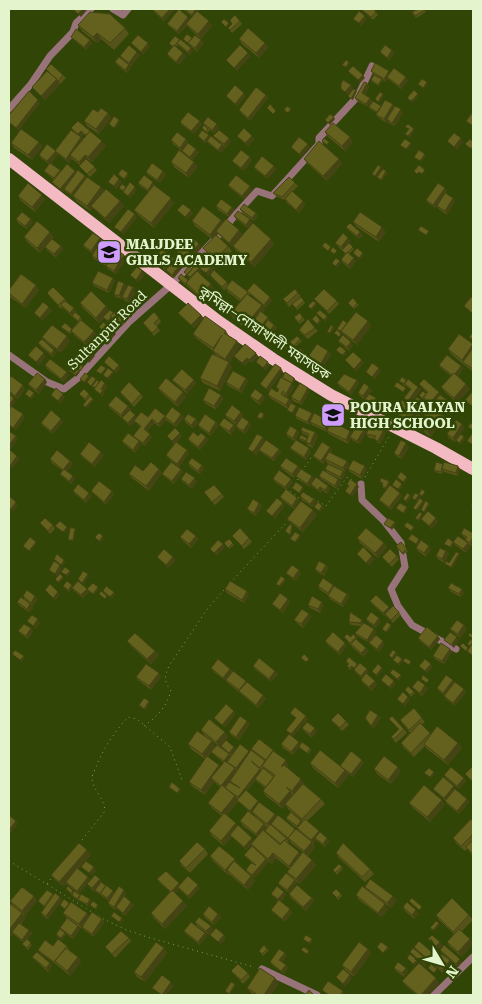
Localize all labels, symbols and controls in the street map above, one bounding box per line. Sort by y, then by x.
place label: MAIJDEE GIRLS ACADEMY [126,236,247,268]
school or university icon: MAIJDEE GIRLS ACADEMY [96,239,122,265]
street label: কুমিল্লা–নোয়াখালী মহাসড়ক [195,282,334,384]
street label: Sultanpur Road [64,287,150,373]
place label: POURA KALYAN HIGH SCHOOL [350,399,465,431]
school or university icon: POURA KALYAN HIGH SCHOOL [320,402,346,428]
north arrow [417,939,467,989]
text: N [442,963,462,981]

